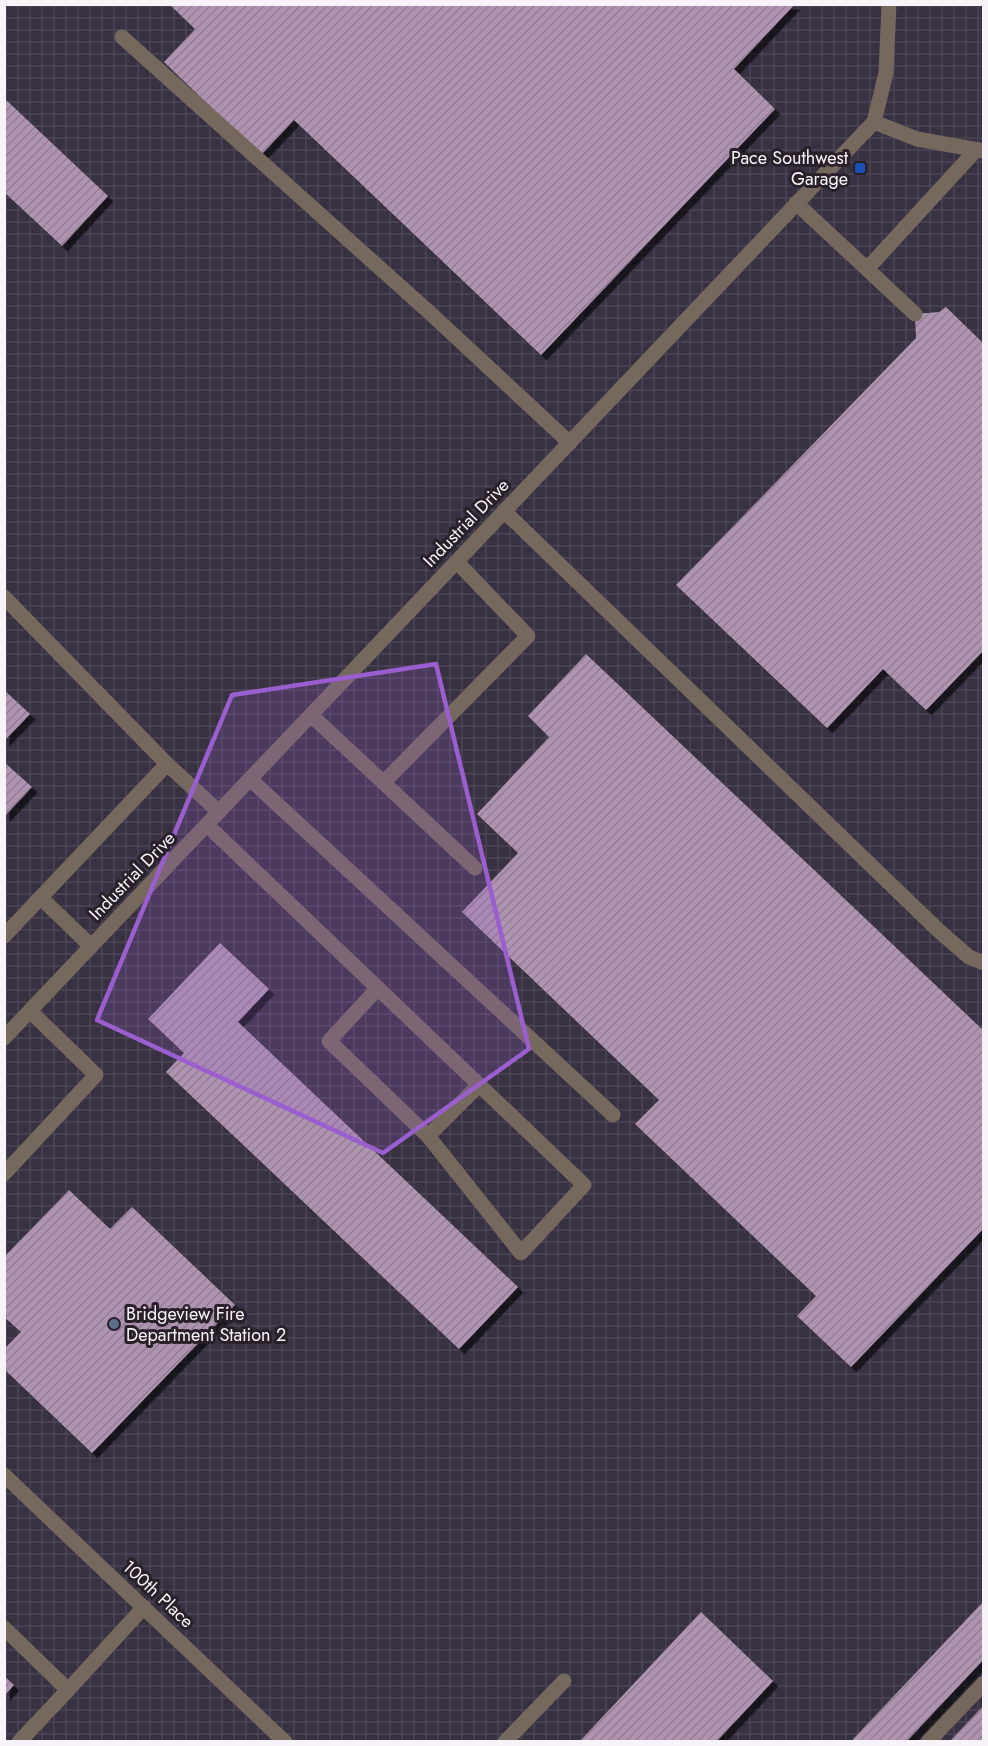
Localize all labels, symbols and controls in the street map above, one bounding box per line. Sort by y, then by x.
place label: Pace Southwest Garage [731,145,849,192]
marker: Pace Southwest Garage [853,161,867,175]
street label: Industrial Drive [417,473,515,573]
street label: Industrial Drive [83,826,181,926]
place label: Bridgeview Fire Department Station 2 [126,1301,286,1348]
marker: Bridgeview Fire Department Station 2 [107,1317,121,1331]
street label: 100th Place [116,1554,200,1634]

